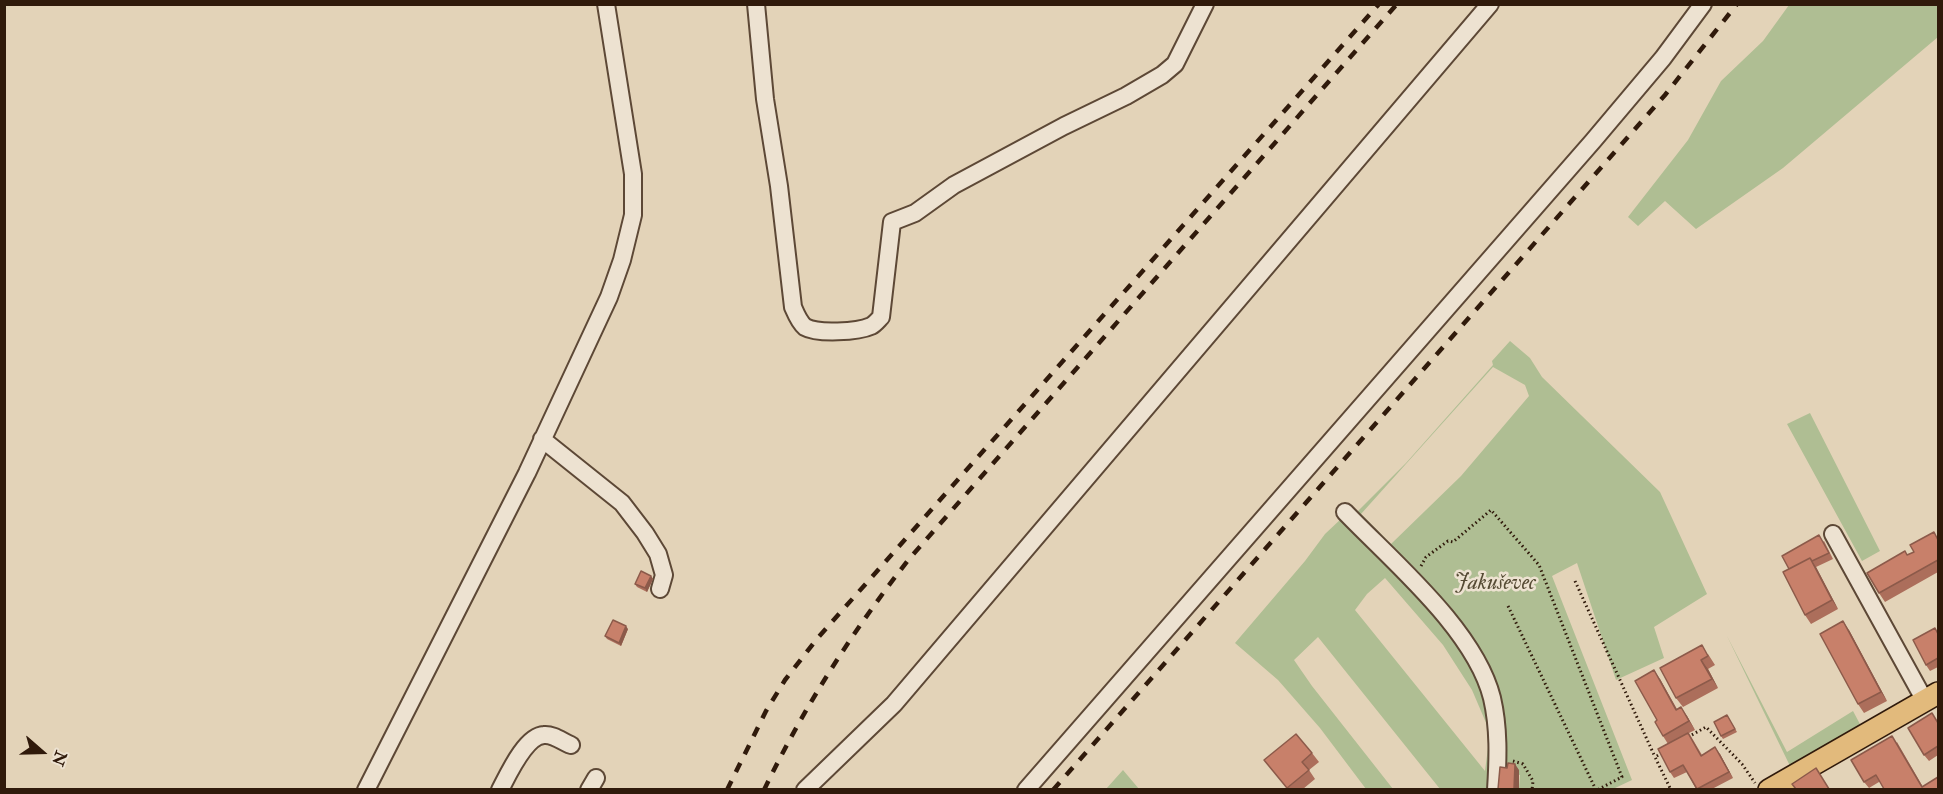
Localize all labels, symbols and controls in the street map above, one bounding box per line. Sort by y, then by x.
park label: Jakuševec [1454,571,1536,597]
north arrow [12,722,72,782]
text: N [47,748,71,768]

